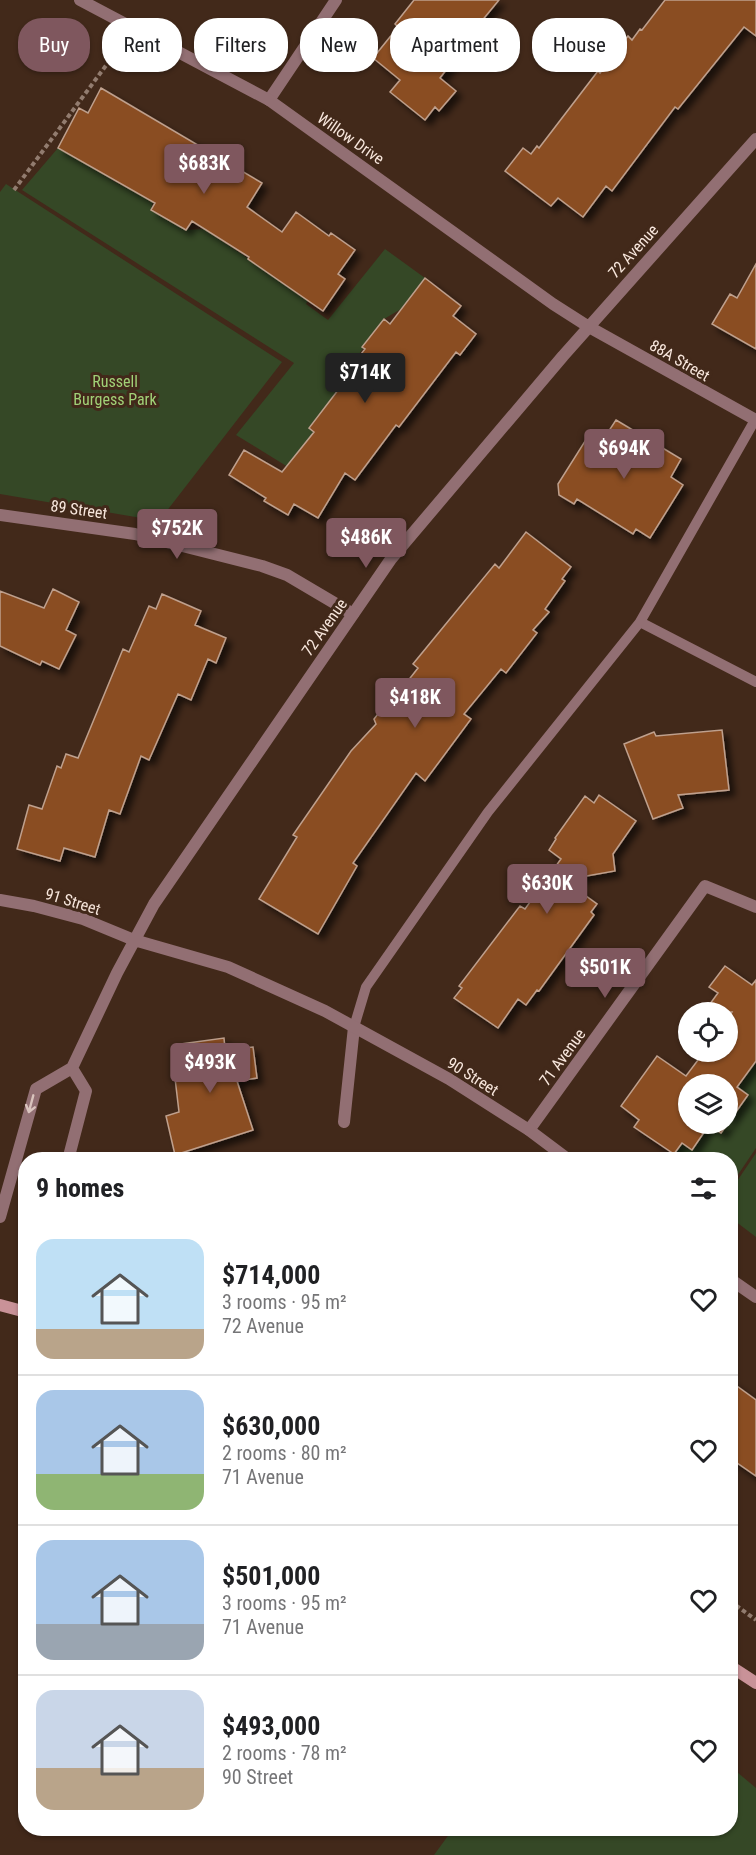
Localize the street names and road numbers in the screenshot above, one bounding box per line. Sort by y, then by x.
street label: Willow Drive [314,108,388,168]
street label: 72 Avenue [604,221,662,282]
street label: 88A Street [646,336,713,385]
street label: 89 Street [49,496,109,523]
street label: 72 Avenue [298,595,351,660]
street label: 91 Street [43,884,103,919]
street label: 71 Avenue [535,1025,589,1089]
street label: 90 Street [444,1053,502,1100]

